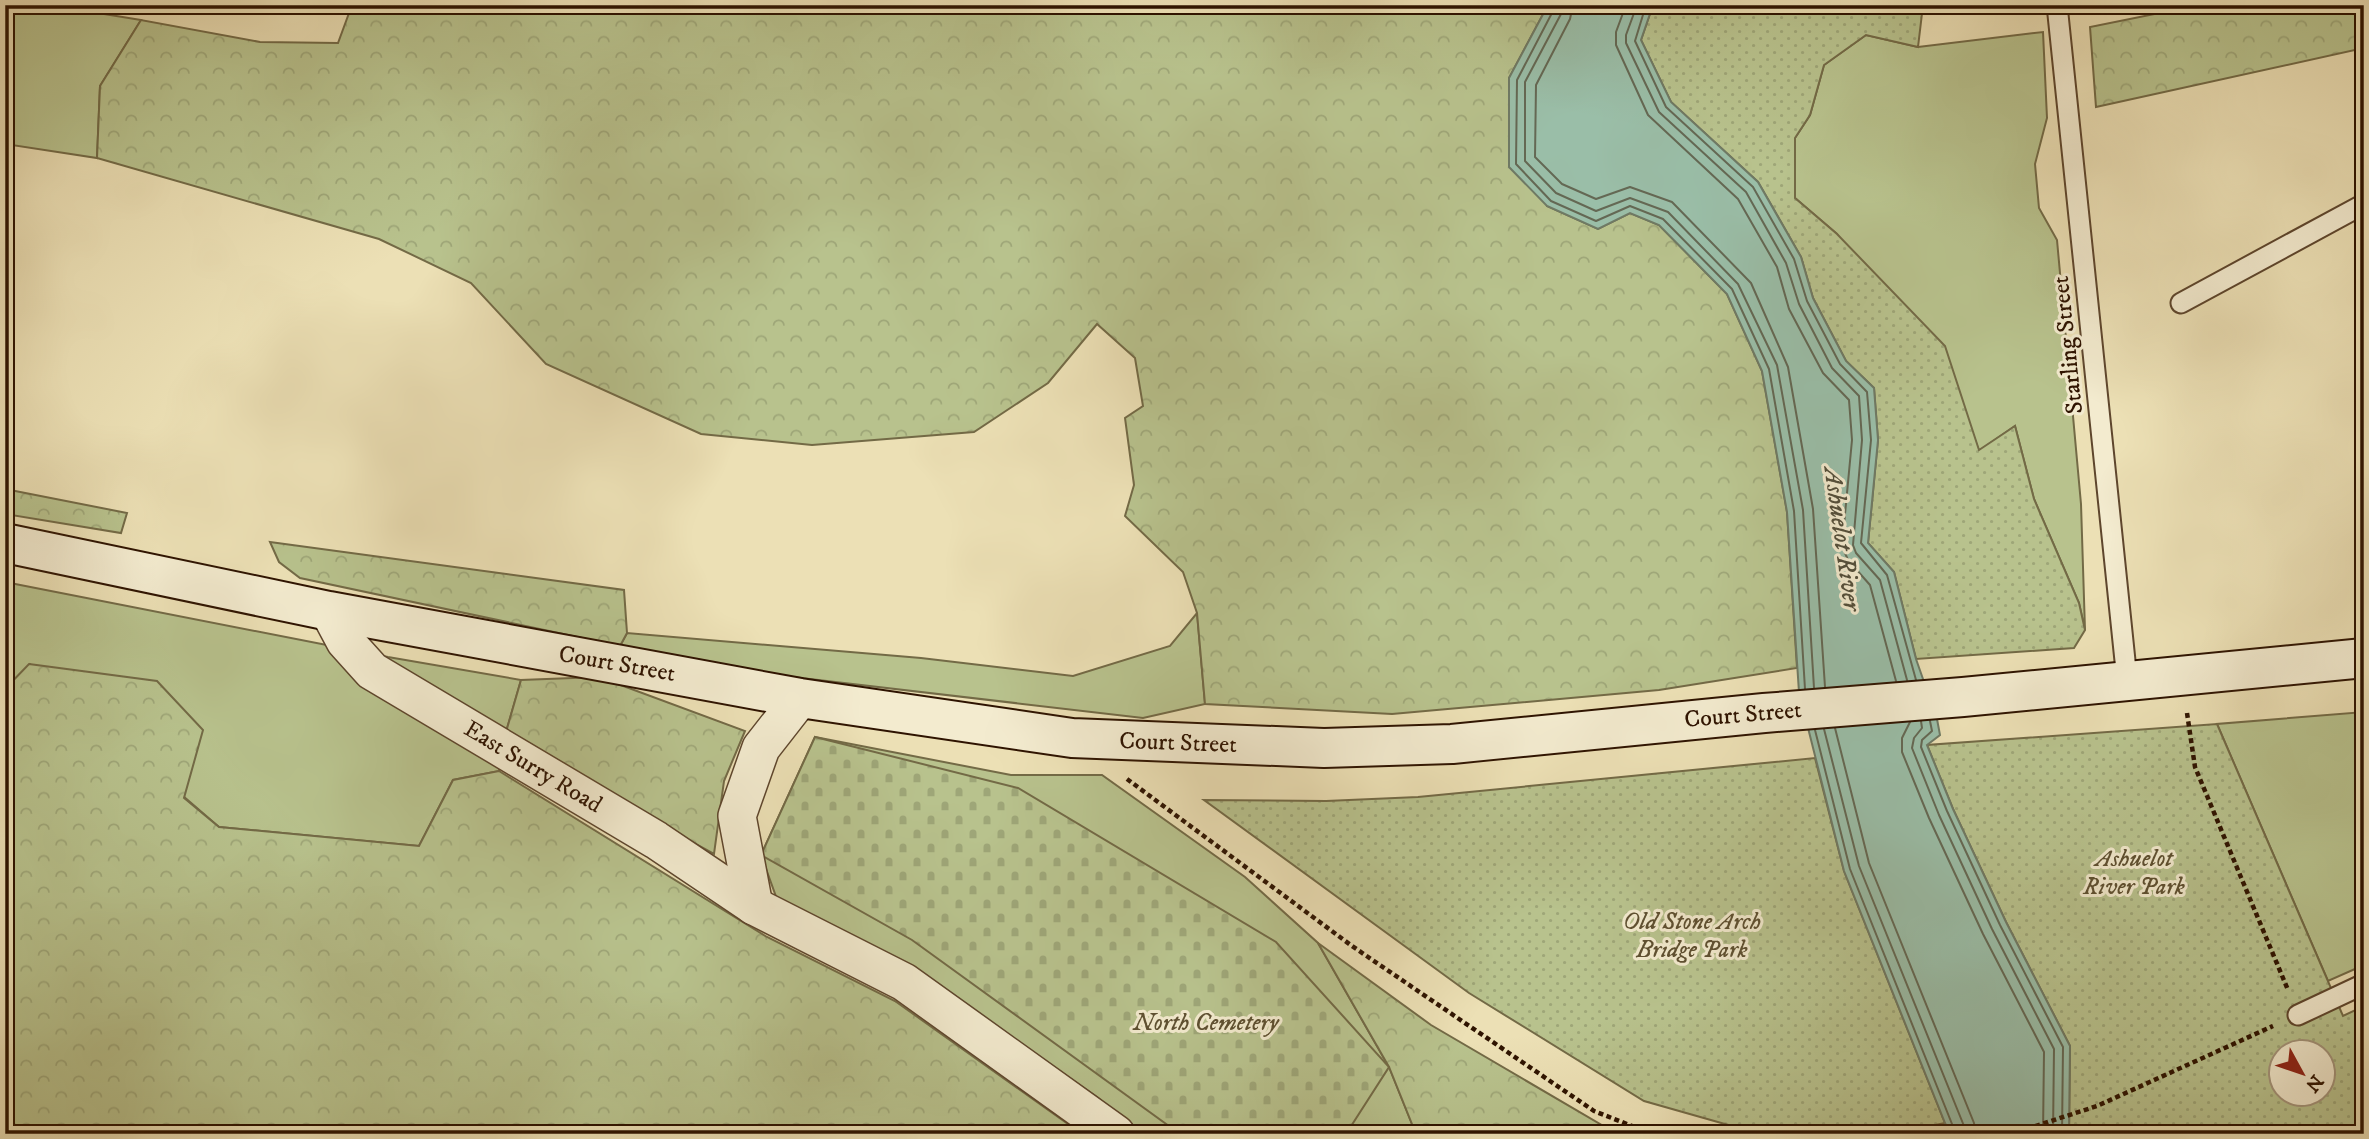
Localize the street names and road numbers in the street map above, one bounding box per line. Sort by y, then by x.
street label: Starling Street [2046,274,2090,416]
street label: Court Street [556,639,678,689]
street label: Court Street [1683,695,1803,735]
street label: East Surry Road [458,714,608,820]
street label: Court Street [1119,726,1238,760]

